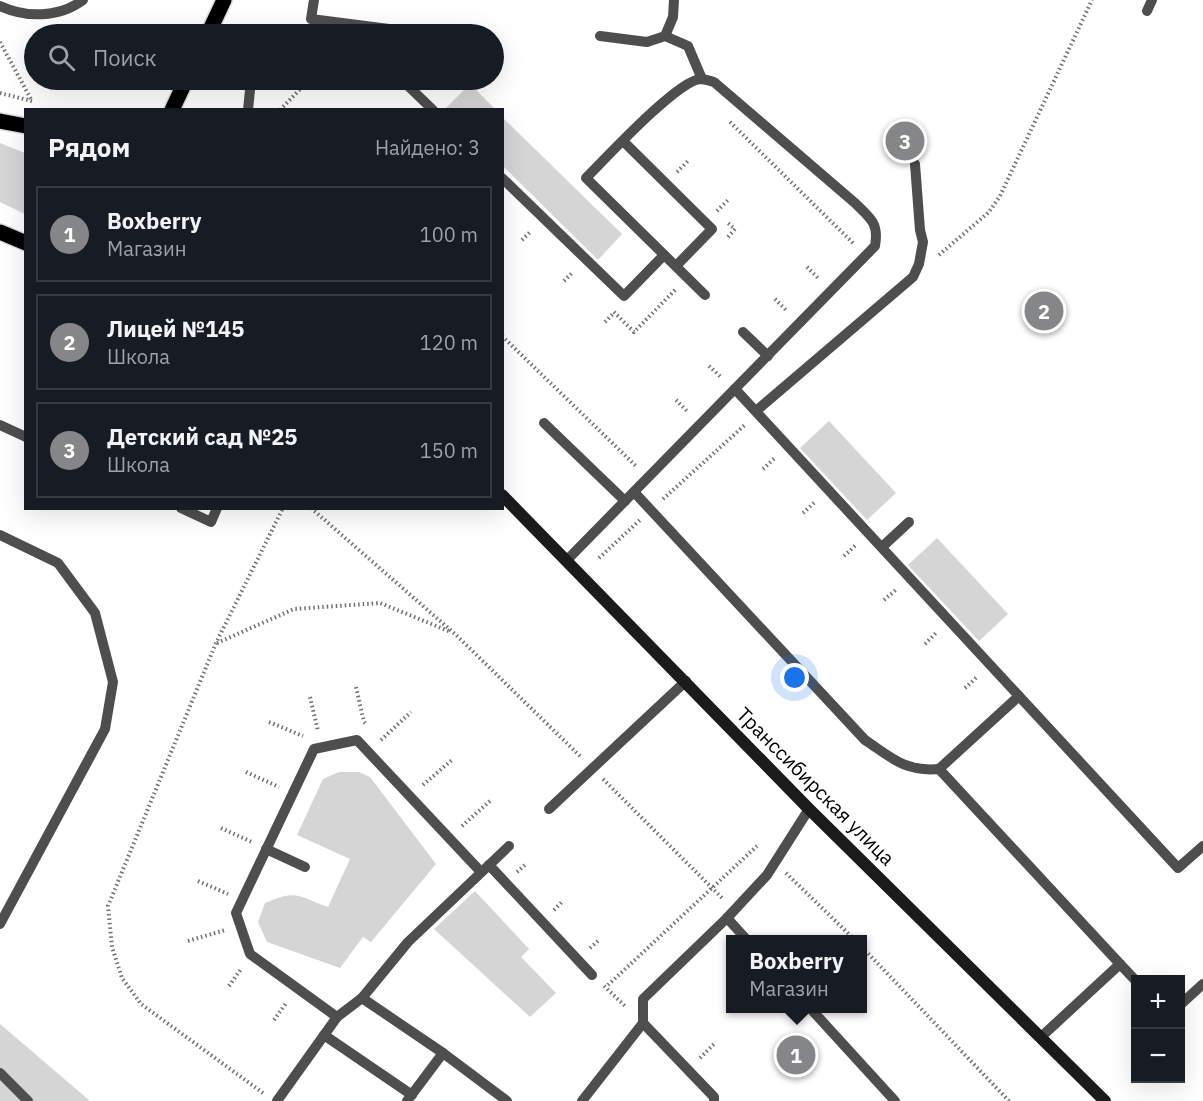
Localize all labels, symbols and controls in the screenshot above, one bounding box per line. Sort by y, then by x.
search box [24,24,504,90]
icon: search [45,41,78,74]
text: Поиск [93,43,157,72]
pin: 3 [886,118,924,164]
text: Рядом [48,130,130,164]
text: Найдено: 3 [375,134,480,161]
text: Boxberry [107,206,201,235]
text: 1 [64,221,76,248]
text: 100 m [420,221,478,248]
text: Магазин [107,235,187,262]
pin: 2 [1024,288,1064,334]
text: Лицей №145 [107,314,244,343]
text: 2 [64,329,76,356]
text: 120 m [420,329,478,356]
text: Школа [107,343,170,370]
text: Детский сад №25 [107,422,298,451]
text: 3 [64,437,76,464]
text: 150 m [420,437,478,464]
text: Школа [107,451,170,478]
your location [780,663,809,692]
street label: Транссибирская улица [731,701,901,871]
popup [726,935,867,1013]
text: Boxberry [749,946,844,975]
text: Магазин [749,975,829,1002]
map controls [1131,975,1185,1083]
button: + [1131,975,1185,1029]
button: − [1131,1029,1185,1083]
pin: 1 [776,1032,816,1078]

